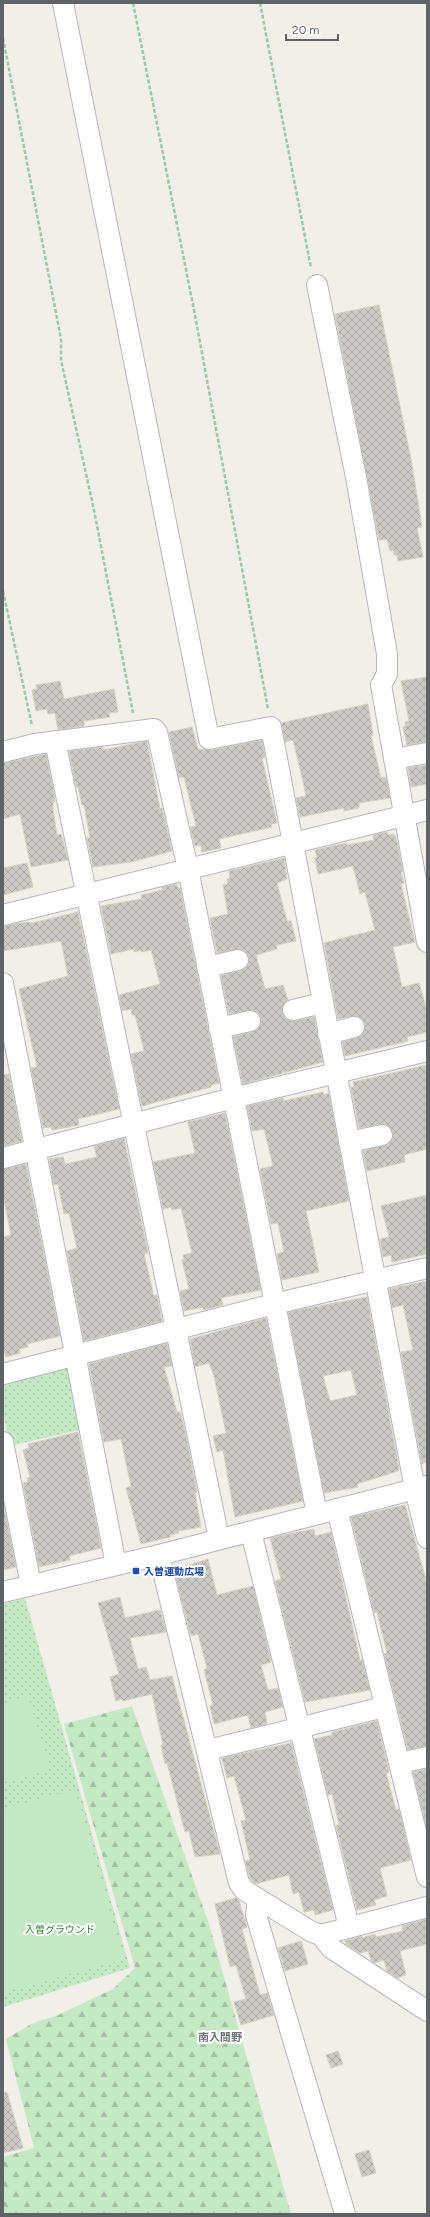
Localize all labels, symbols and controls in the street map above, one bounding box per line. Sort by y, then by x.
scale bar [286,16,338,42]
text: 20 m [292,23,320,37]
place label: 入曽運動広場 [144,1565,204,1578]
marker: 入曽運動広場 [131,1566,141,1576]
park label: 入曽グラウンド [25,1923,95,1936]
district label: 南入間野 [198,2031,243,2044]

